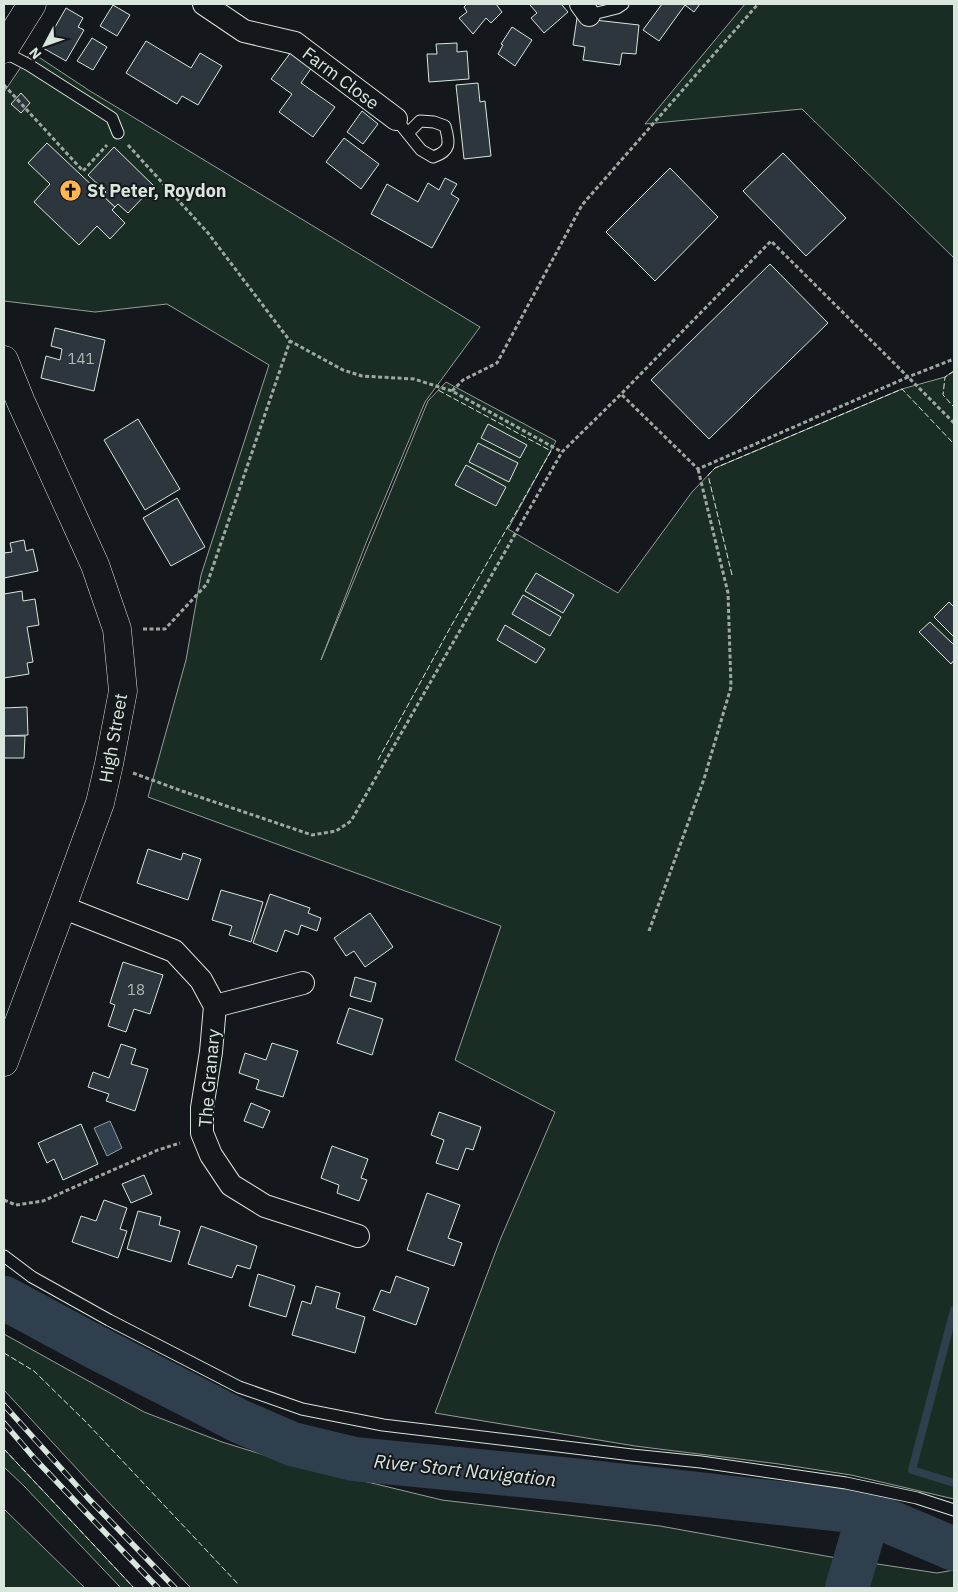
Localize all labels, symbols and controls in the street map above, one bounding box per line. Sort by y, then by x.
north arrow [20,20,70,70]
street label: Farm Close [298,42,384,114]
text: N [25,44,45,63]
church icon: St Peter, Roydon [59,178,83,202]
place label: St Peter, Roydon [87,179,227,202]
house number: 141 [67,349,95,368]
street label: High Street [94,691,132,785]
house number: 18 [127,980,145,999]
street label: The Granary [193,1028,225,1128]
water label: River Stort Navigation [373,1448,557,1492]

